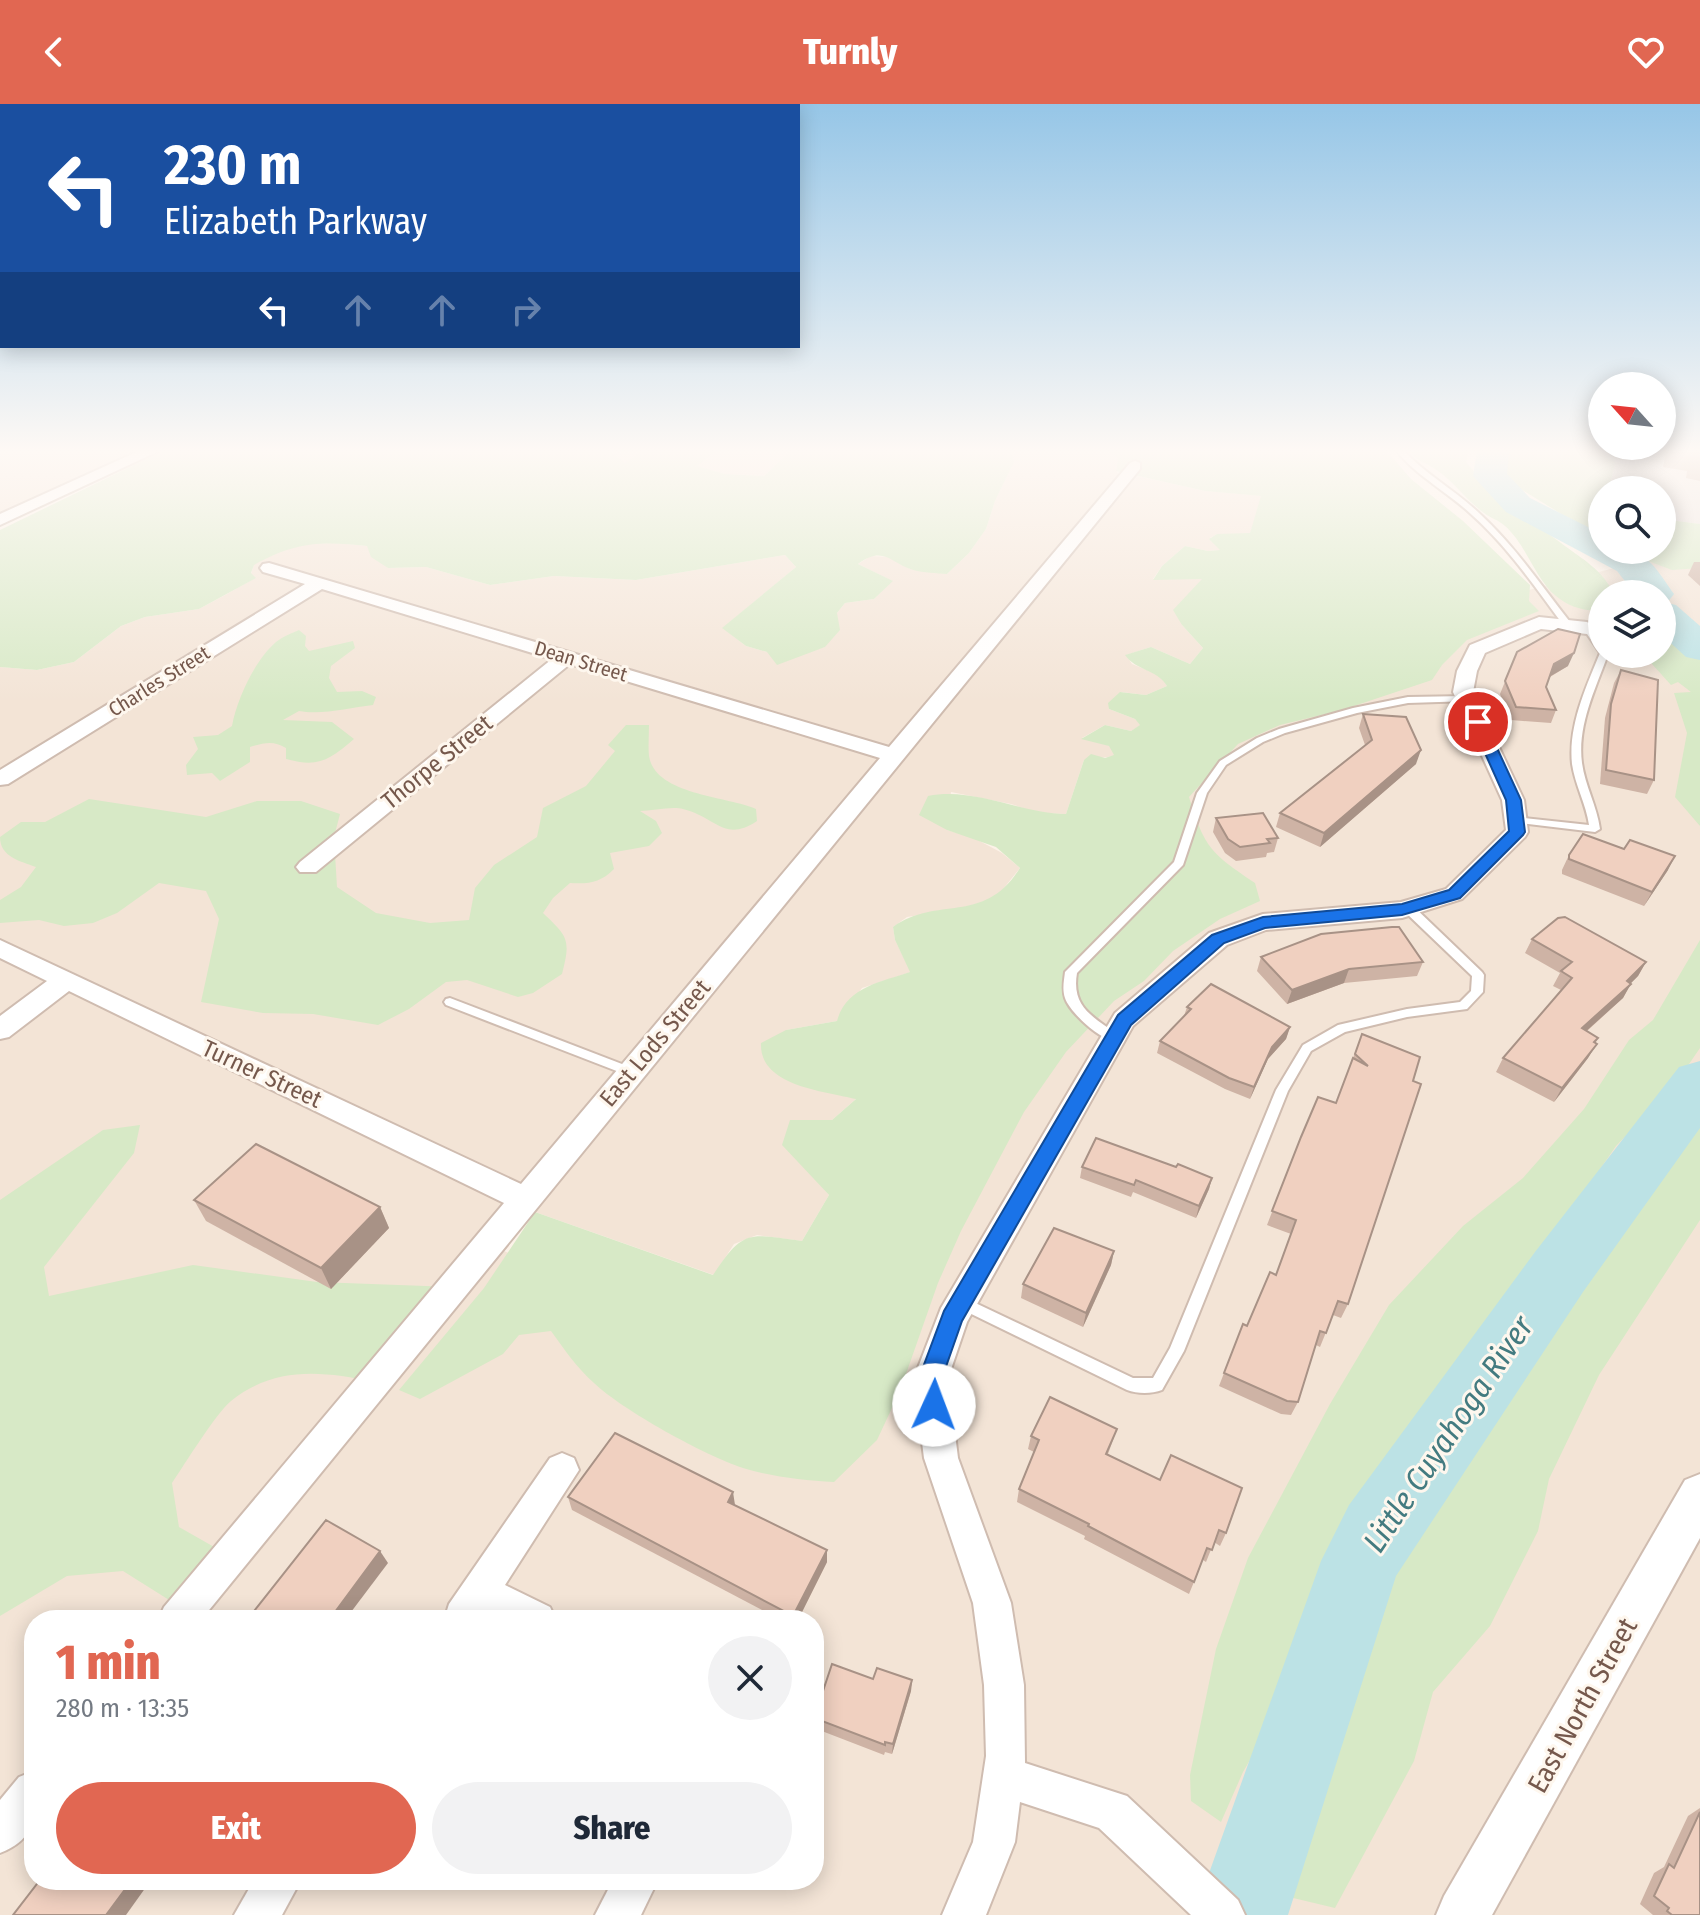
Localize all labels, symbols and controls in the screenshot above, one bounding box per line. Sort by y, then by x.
icon: back [32,30,76,74]
text: Turnly [803,30,897,74]
icon: heart [1624,30,1668,74]
text: 230 m [164,132,301,199]
icon: left [32,136,136,240]
text: Elizabeth Parkway [164,200,427,244]
icon: left [252,288,296,332]
icon: ahead [336,288,380,332]
icon: ahead [420,288,464,332]
icon: right [504,288,548,332]
north arrow [1588,372,1676,460]
map controls [1588,372,1676,668]
button: search [1588,476,1676,564]
button: layers [1588,580,1676,668]
street label: Dean Street [532,636,631,687]
street label: Charles Street [104,640,214,722]
pin [1444,688,1512,756]
icon: arrive [1456,700,1500,744]
street label: Thorpe Street [376,709,498,815]
street label: East Lods Street [594,974,716,1112]
street label: Turner Street [198,1034,326,1114]
water label: Little Cuyahoga River [1355,1308,1542,1559]
position arrow [892,1363,976,1447]
street label: East North Street [1521,1611,1645,1798]
text: 1 min [56,1634,160,1692]
button: close [708,1636,792,1720]
text: 280 m · 13:35 [56,1693,189,1724]
button: Exit [56,1782,416,1874]
button: Share [432,1782,792,1874]

